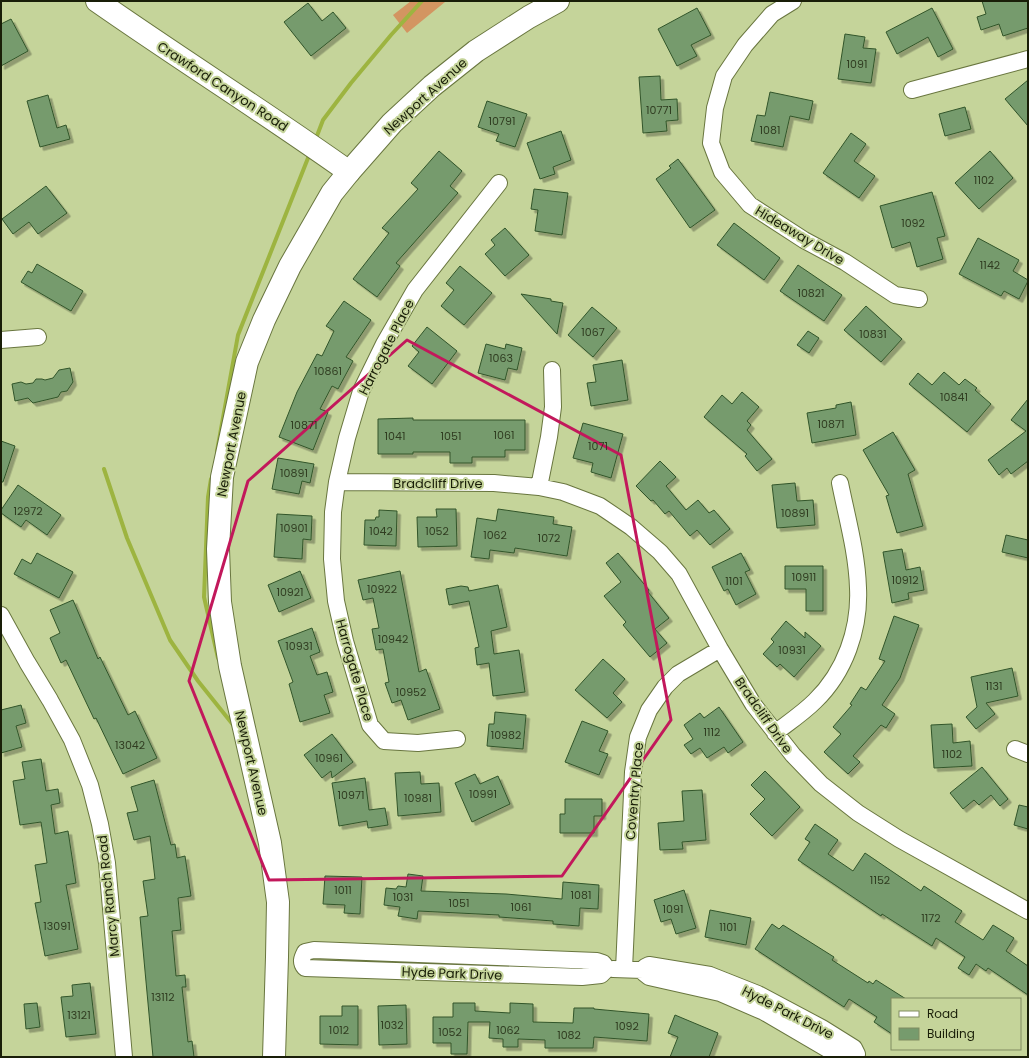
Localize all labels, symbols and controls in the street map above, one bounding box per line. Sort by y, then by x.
street label: Crawford Canyon Road [154,37,292,136]
street label: Newport Avenue [379,54,471,139]
house number: 1091 [847,56,867,72]
house number: 10771 [646,102,672,118]
house number: 10791 [489,113,515,129]
house number: 1081 [760,122,780,138]
house number: 1102 [974,172,994,188]
street label: Hideaway Drive [752,201,848,269]
house number: 1092 [901,215,925,231]
house number: 1142 [980,257,1000,273]
house number: 10821 [797,285,825,301]
street label: Harrogate Place [354,296,419,398]
house number: 1067 [581,324,605,340]
house number: 10831 [859,326,887,342]
house number: 1063 [489,350,513,366]
house number: 10861 [314,363,342,379]
house number: 10841 [940,389,968,405]
street label: Newport Avenue [212,390,251,498]
house number: 10871 [818,416,844,432]
house number: 10871 [291,417,317,433]
house number: 1061 [494,427,514,443]
house number: 1041 [385,428,405,444]
house number: 1051 [441,428,461,444]
house number: 1071 [588,438,608,454]
house number: 10891 [280,465,308,481]
street label: Bradcliff Drive [393,474,483,493]
house number: 12972 [13,503,43,519]
house number: 10891 [781,505,809,521]
house number: 10901 [280,520,308,536]
house number: 1042 [369,523,393,539]
house number: 1052 [425,523,449,539]
house number: 1062 [483,527,507,543]
house number: 1072 [538,530,560,546]
house number: 10911 [792,569,816,585]
house number: 10912 [891,572,919,588]
house number: 1101 [725,573,743,589]
house number: 10922 [367,581,397,597]
house number: 10921 [276,584,304,600]
street label: Harrogate Place [331,617,378,723]
house number: 10942 [378,631,408,647]
house number: 10931 [285,638,313,654]
house number: 10931 [778,642,806,658]
street label: Bradcliff Drive [730,673,797,757]
house number: 1131 [985,678,1003,694]
house number: 10952 [396,684,426,700]
street label: Newport Avenue [230,709,273,817]
house number: 1112 [704,724,720,740]
house number: 10982 [491,727,521,743]
house number: 13042 [115,737,145,753]
street label: Coventry Place [621,741,648,841]
house number: 1102 [942,746,962,762]
house number: 10961 [315,750,343,766]
house number: 10991 [469,786,497,802]
house number: 10971 [338,787,364,803]
house number: 10981 [404,790,432,806]
street label: Marcy Ranch Road [93,834,124,958]
house number: 1152 [870,872,890,888]
house number: 1011 [334,882,352,898]
house number: 1081 [571,887,591,903]
house number: 1031 [393,889,413,905]
house number: 1051 [449,895,469,911]
house number: 1061 [511,899,531,915]
house number: 1091 [663,901,683,917]
house number: 1172 [921,910,941,926]
house number: 13091 [43,918,71,934]
house number: 1101 [719,919,737,935]
street label: Hyde Park Drive [401,962,503,985]
street label: Hyde Park Drive [739,981,837,1044]
house number: 13112 [151,989,175,1005]
legend [891,998,1021,1050]
text: Road [927,1005,958,1022]
house number: 13121 [67,1007,91,1023]
house number: 1032 [380,1017,404,1033]
house number: 1092 [615,1018,639,1034]
house number: 1012 [329,1022,349,1038]
house number: 1062 [496,1022,520,1038]
house number: 1052 [438,1024,462,1040]
text: Building [927,1025,975,1042]
house number: 1082 [557,1027,581,1043]

